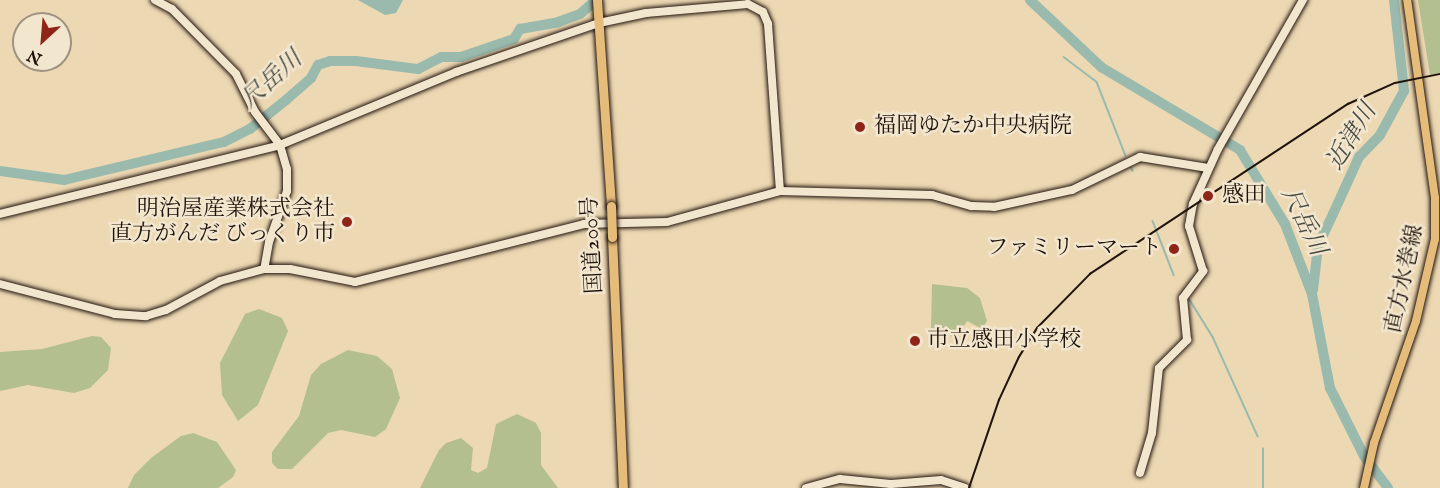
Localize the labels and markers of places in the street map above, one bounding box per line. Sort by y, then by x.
place label: 福岡ゆたか中央病院 [874,114,1072,140]
marker: 福岡ゆたか中央病院 [851,118,869,136]
place label: 感田 [1222,183,1266,209]
marker: 感田 [1199,187,1217,205]
place label: 明治屋産業株式会社 直方がんだ びっくり市 [110,196,335,248]
marker: 明治屋産業株式会社 直方がんだ びっくり市 [340,215,354,229]
place label: ファミリーマート [986,236,1162,262]
marker: ファミリーマート [1167,242,1181,256]
place label: 市立感田小学校 [927,328,1081,354]
marker: 市立感田小学校 [908,334,922,348]

